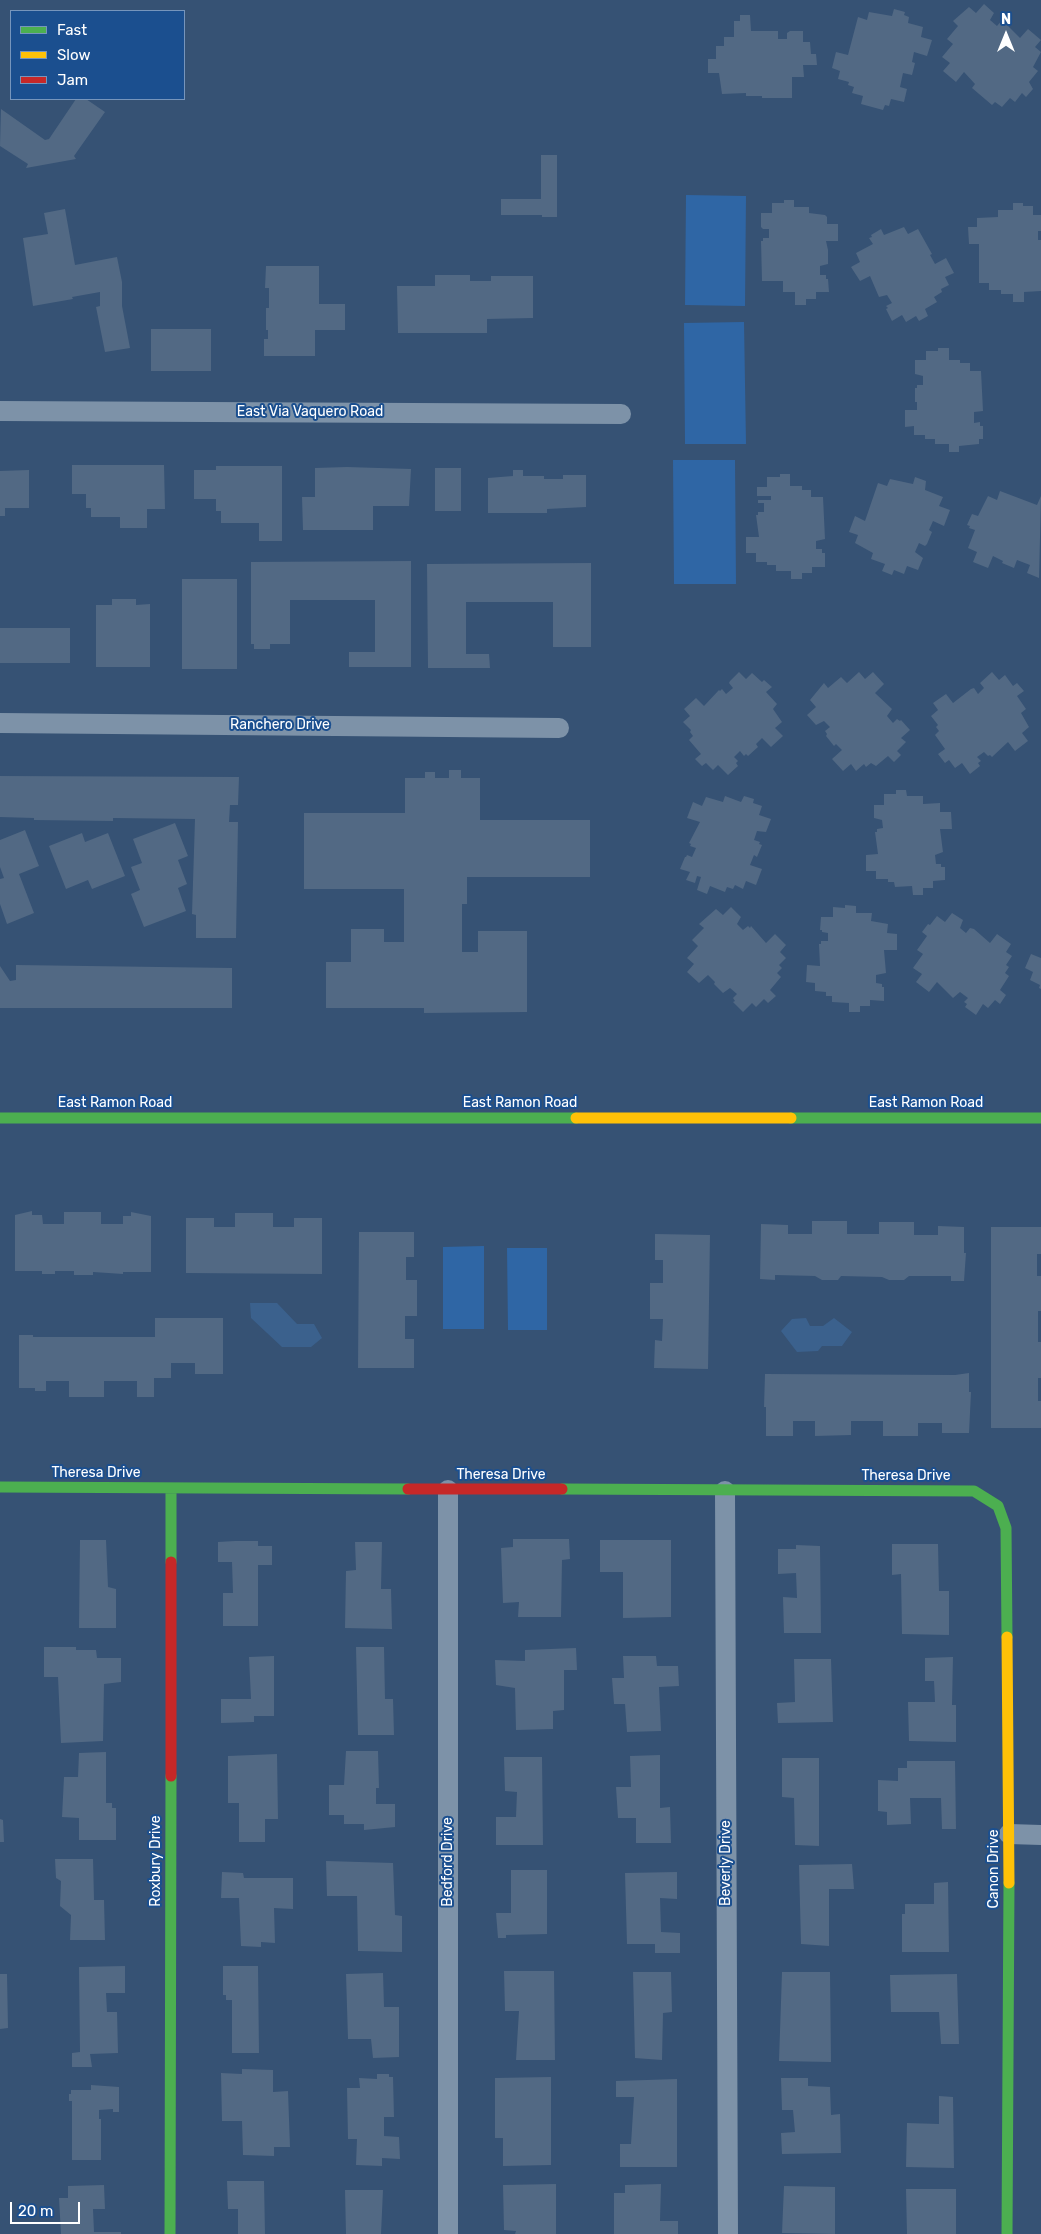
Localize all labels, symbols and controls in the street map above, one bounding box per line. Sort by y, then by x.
legend [10,10,185,100]
north arrow [981,10,1031,60]
text: N [1001,11,1011,28]
text: Fast [57,21,87,39]
text: Slow [57,46,90,64]
text: Jam [57,71,88,89]
street label: East Via Vaquero Road [237,404,383,420]
street label: Ranchero Drive [230,717,330,733]
street label: East Ramon Road [58,1095,172,1111]
street label: East Ramon Road [463,1095,577,1111]
street label: East Ramon Road [869,1095,983,1111]
street label: Theresa Drive [51,1465,141,1481]
street label: Theresa Drive [456,1467,546,1483]
street label: Theresa Drive [861,1468,951,1484]
street label: Roxbury Drive [148,1815,164,1907]
street label: Bedford Drive [440,1817,456,1907]
street label: Beverly Drive [718,1820,734,1906]
street label: Canon Drive [986,1829,1002,1909]
scale bar [12,2192,82,2224]
text: 20 m [18,2202,53,2220]

